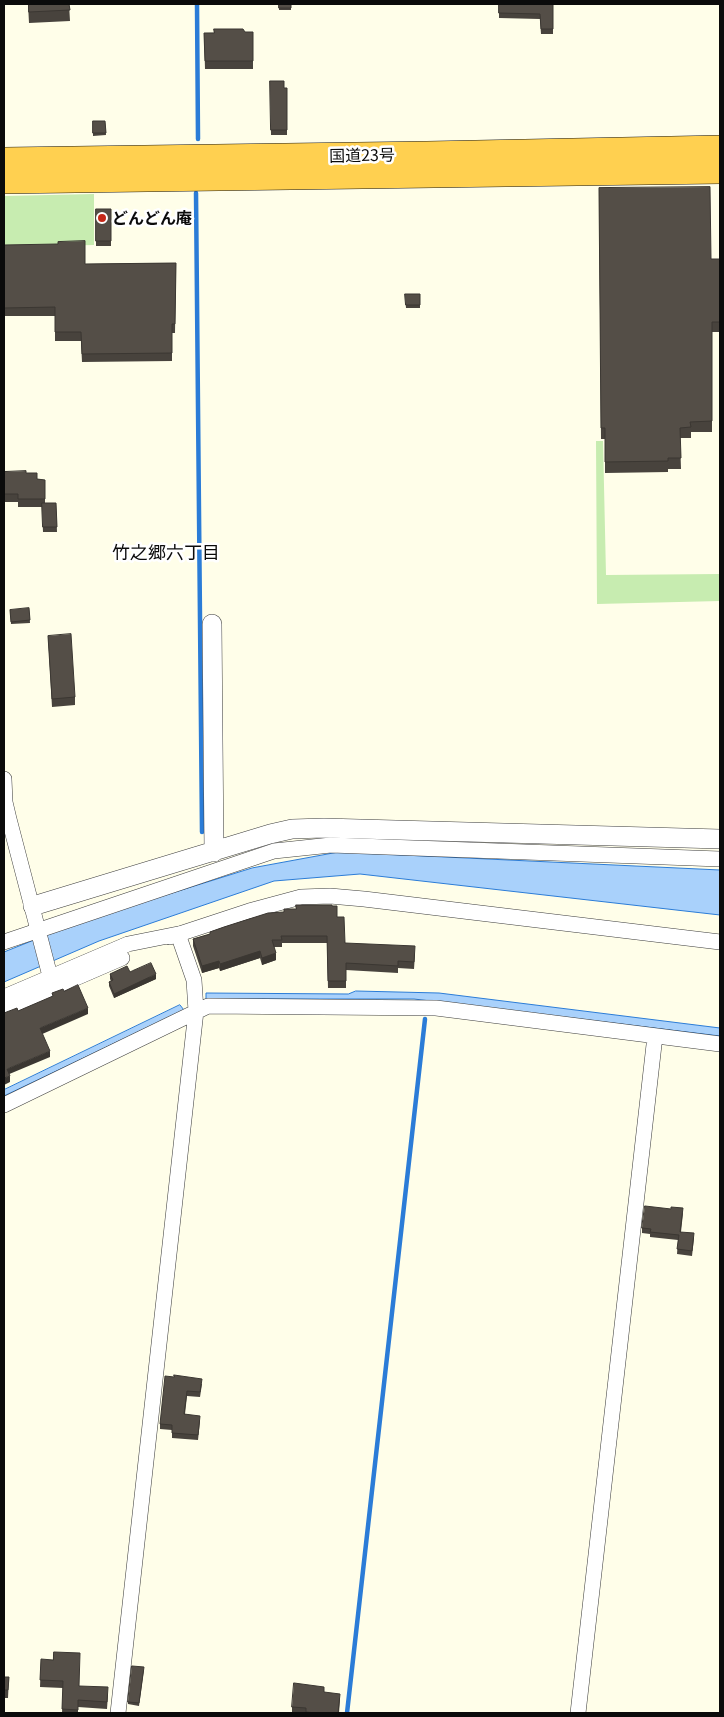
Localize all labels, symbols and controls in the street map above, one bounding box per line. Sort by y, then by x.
street label: 国道23号 [329,145,395,165]
place label: どんどん庵 [112,208,192,228]
marker: どんどん庵 [96,212,108,224]
district label: 竹之郷六丁目 [112,541,220,563]

